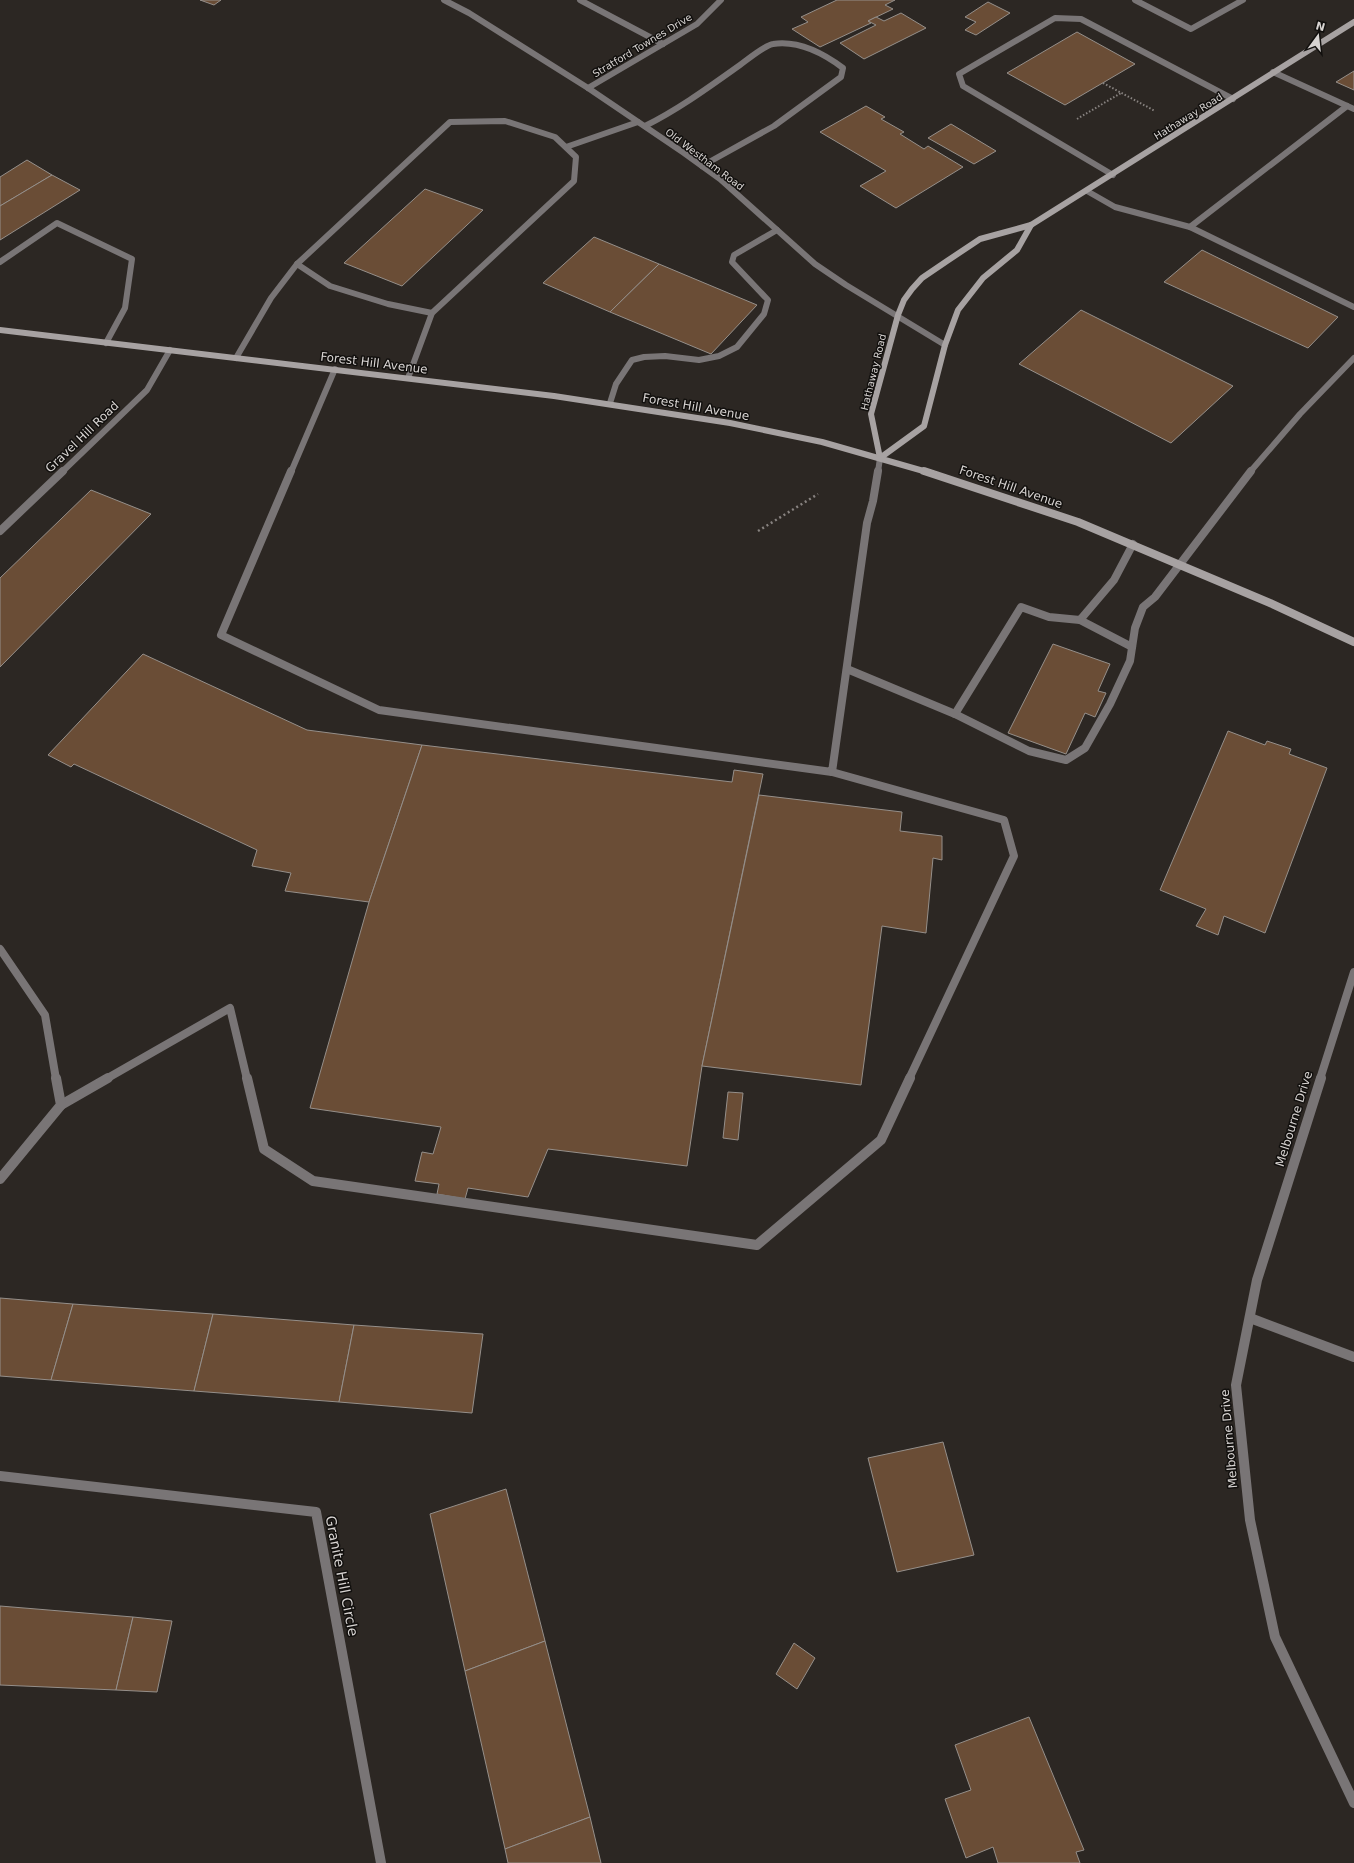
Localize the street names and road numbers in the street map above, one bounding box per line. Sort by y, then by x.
street label: Stratford Townes Drive [591,11,694,79]
street label: Hathaway Road [1152,91,1224,142]
street label: Old Westham Road [663,126,746,192]
street label: Hathaway Road [859,333,888,412]
street label: Forest Hill Avenue [320,349,428,377]
street label: Forest Hill Avenue [642,391,750,423]
street label: Gravel Hill Road [43,399,121,475]
street label: Forest Hill Avenue [958,463,1064,511]
street label: Melbourne Drive [1273,1070,1315,1168]
street label: Melbourne Drive [1218,1389,1240,1489]
street label: Granite Hill Circle [322,1514,362,1638]

